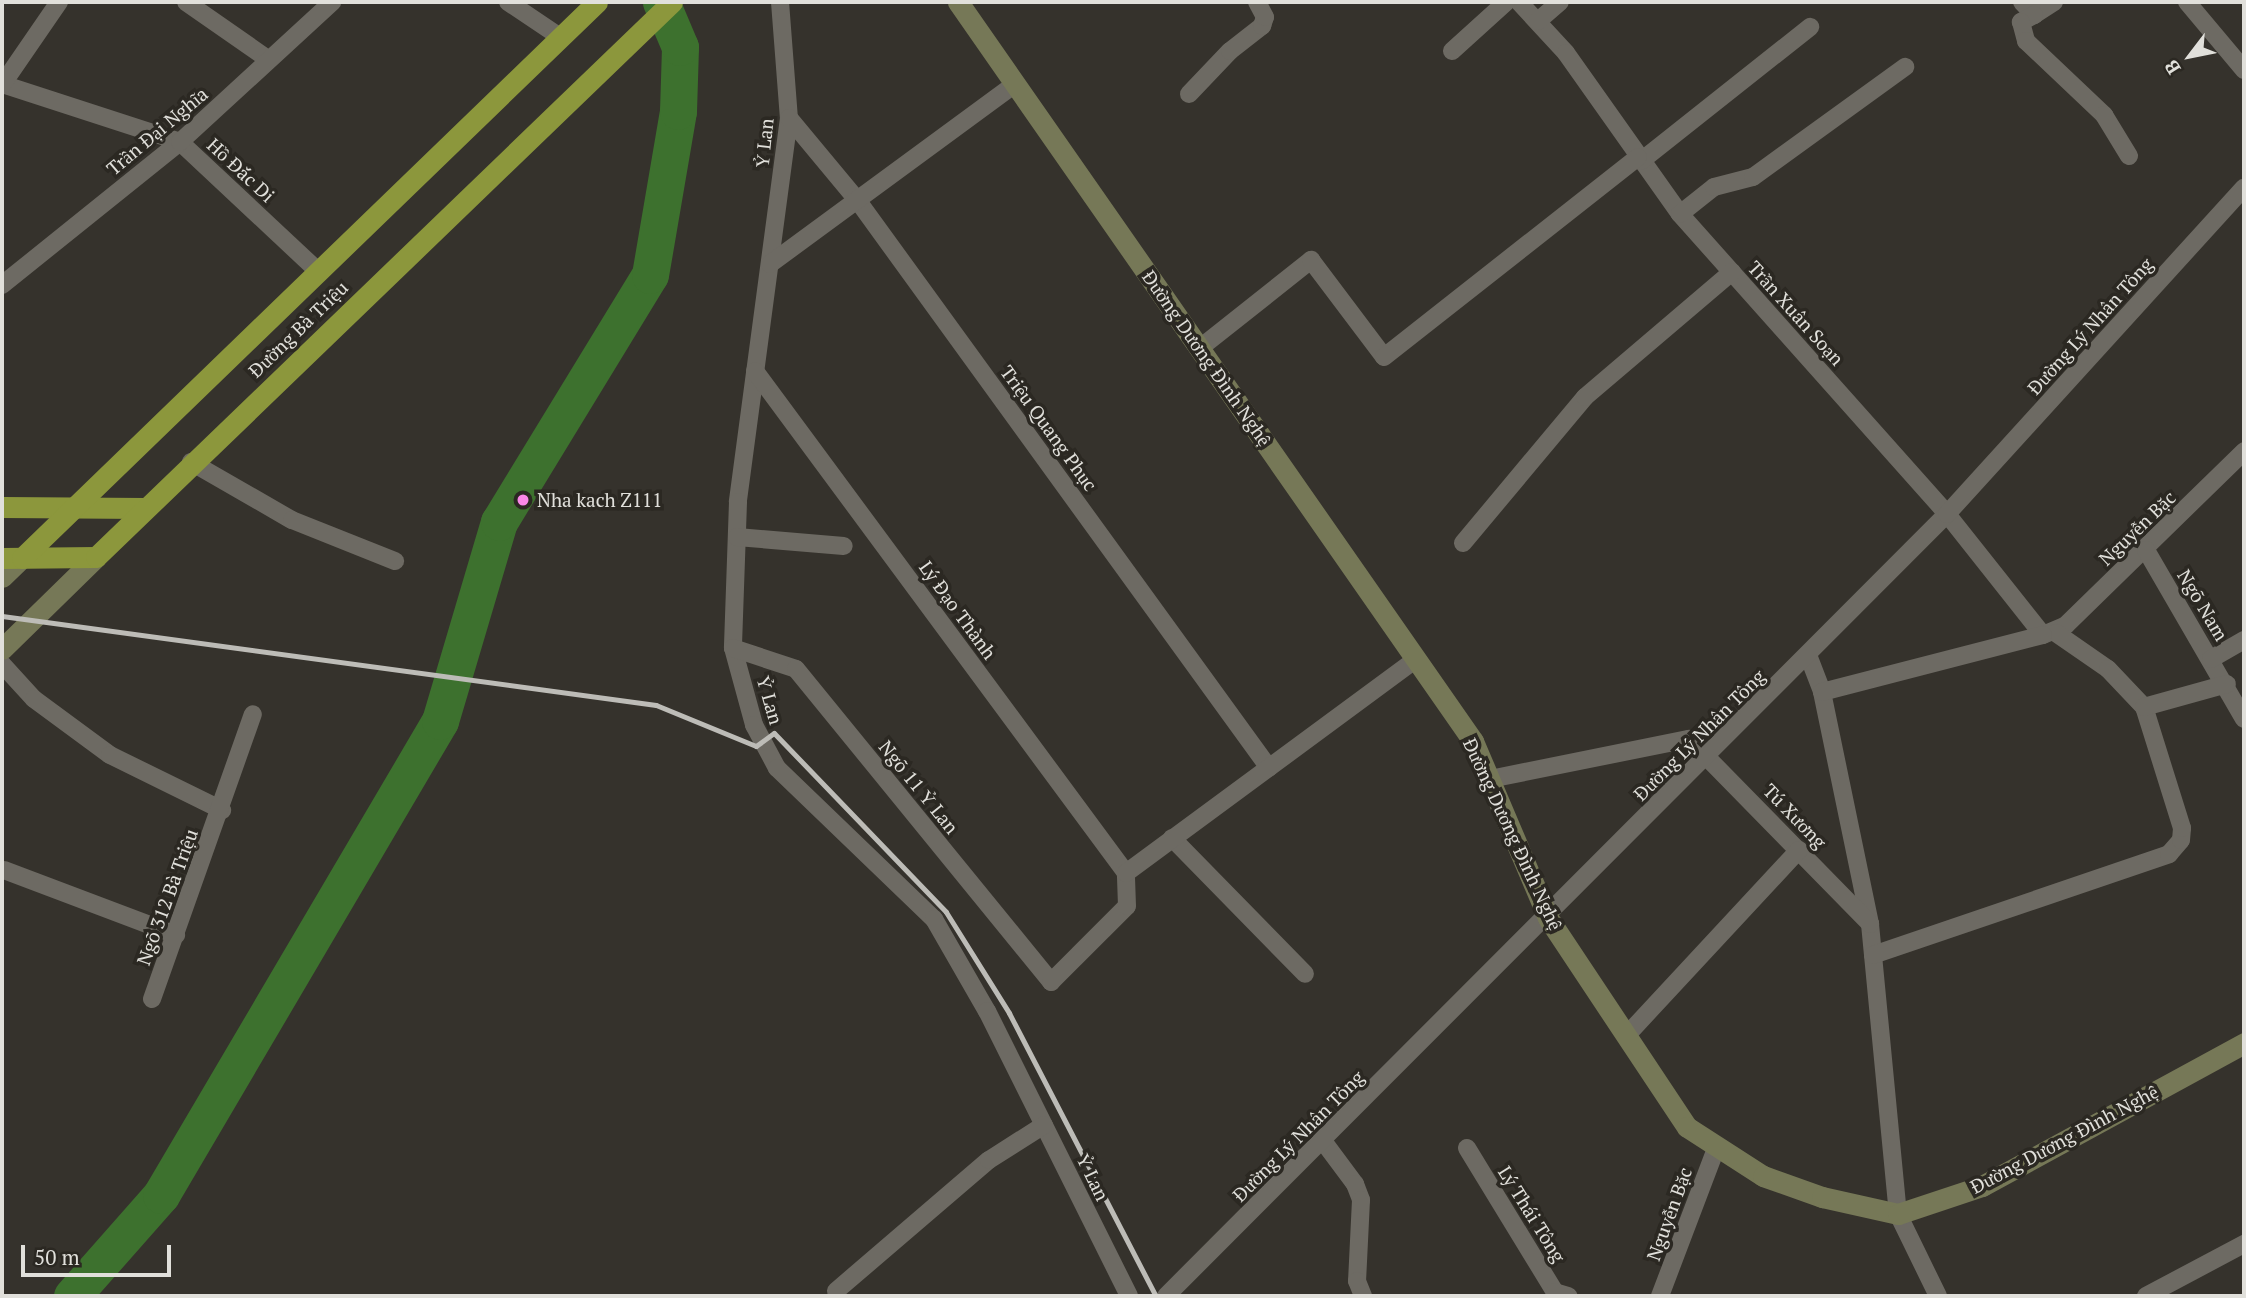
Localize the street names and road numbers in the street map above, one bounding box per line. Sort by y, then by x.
street label: Trần Đại Nghĩa [102,82,212,180]
street label: Ỷ Lan [750,117,778,169]
street label: Hồ Đắc Di [203,133,279,207]
street label: Đường Lý Nhân Tông [2023,253,2157,399]
street label: Trần Xuân Soạn [1743,256,1849,370]
street label: Đường Dương Đình Nghệ [1138,266,1276,450]
street label: Đường Bà Triệu [244,276,352,382]
street label: Triệu Quang Phục [996,361,1102,495]
street label: Nguyễn Bặc [2094,486,2180,570]
street label: Lý Đạo Thành [915,556,1001,664]
street label: Ngõ Nam [2173,565,2233,645]
street label: Đường Lý Nhân Tông [1629,665,1769,805]
street label: Ỷ Lan [752,673,788,727]
street label: Đường Dương Đình Nghệ [1458,734,1568,934]
street label: Ngõ 11 Ỷ Lan [874,736,964,838]
street label: Tú Xương [1759,779,1831,853]
street label: Ngõ 312 Bà Triệu [132,826,202,968]
street label: Đường Lý Nhân Tông [1228,1066,1368,1206]
street label: Đường Dương Đình Nghệ [1966,1080,2162,1198]
street label: Ỷ Lan [1072,1150,1114,1204]
street label: Lý Thái Tông [1493,1162,1571,1266]
street label: Nguyễn Bặc [1642,1164,1696,1264]

